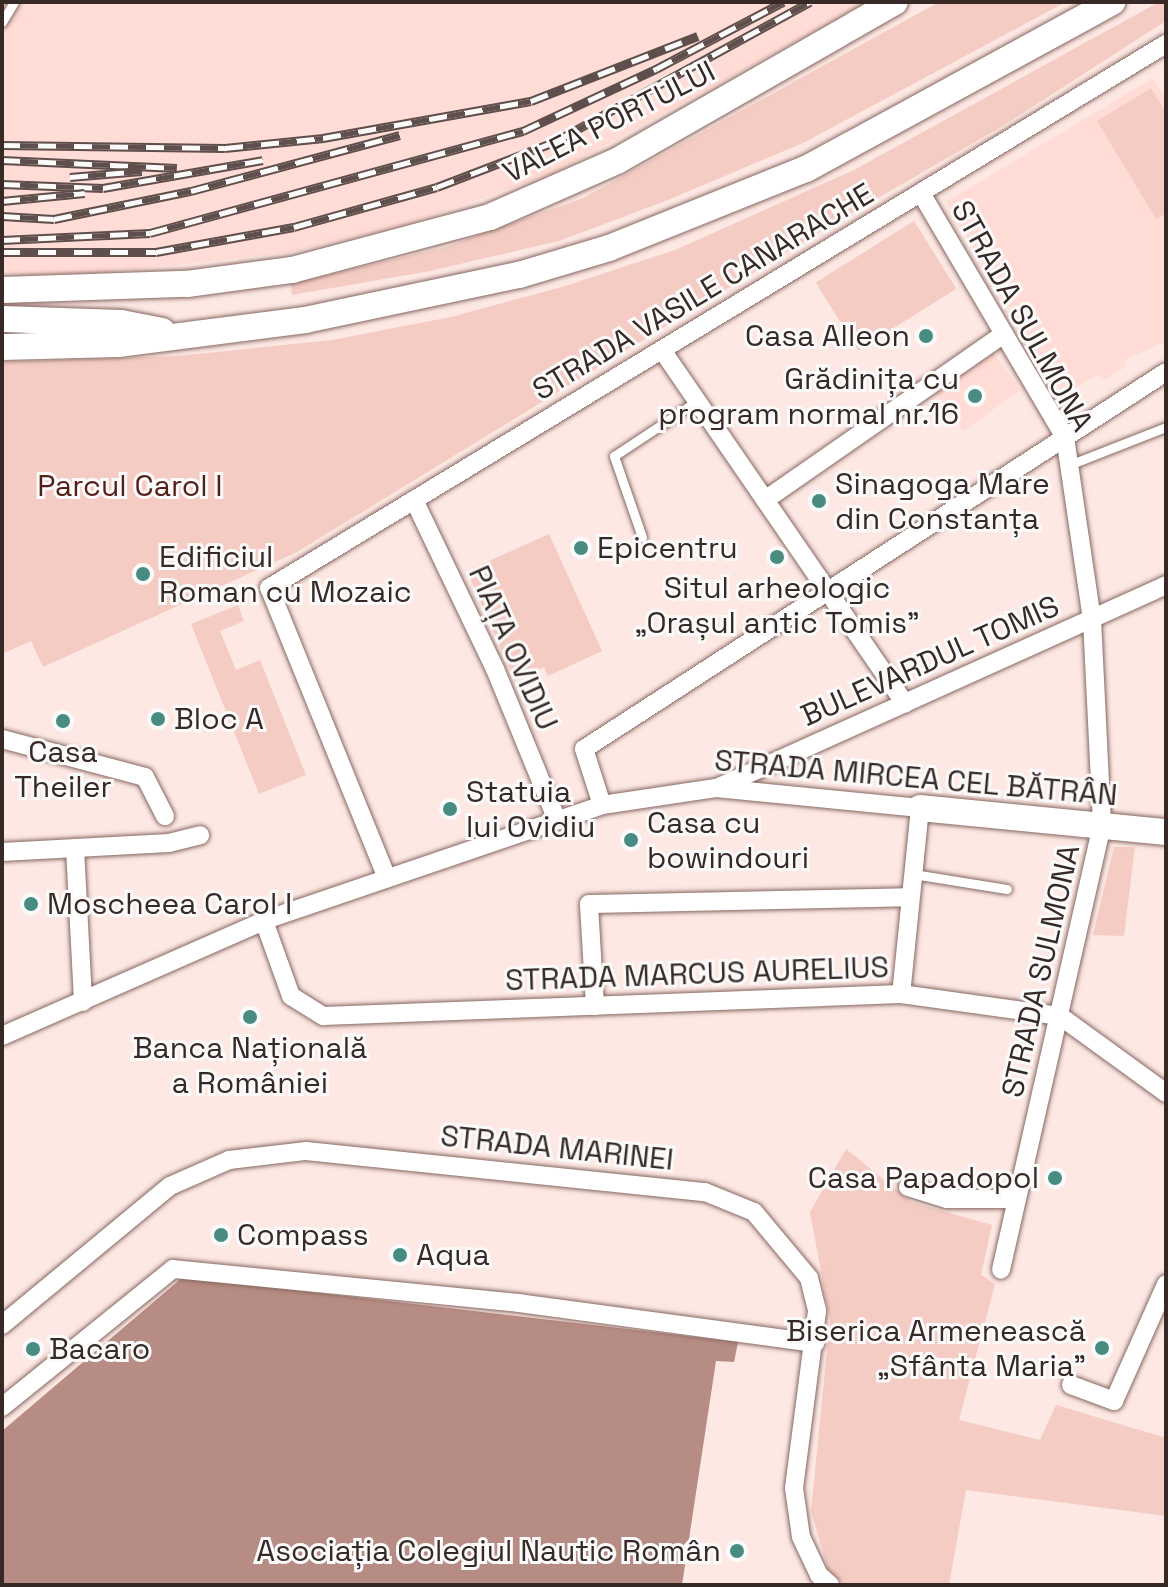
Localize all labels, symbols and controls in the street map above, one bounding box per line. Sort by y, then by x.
street label: VALEA PORTULUI [497,53,721,191]
street label: STRADA VASILE CANARACHE [526,176,880,408]
street label: STRADA SULMONA [944,194,1100,438]
place label: Casa Alleon [745,318,910,354]
marker: Casa Alleon [917,327,935,345]
place label: Grădinița cu program normal nr.16 [658,361,959,432]
marker: Grădinița cu program normal nr.16 [966,387,984,405]
place label: Sinagoga Mare din Constanța [835,466,1050,536]
park label: Parcul Carol I [37,468,223,504]
marker: Sinagoga Mare din Constanța [810,492,828,510]
place label: Epicentru [597,530,738,566]
place label: Edificiul Roman cu Mozaic [159,539,412,610]
marker: Epicentru [572,539,590,557]
marker: Situl arheologic „Orașul antic Tomis” [768,548,786,566]
street label: PIAȚA OVIDIU [461,560,565,736]
marker: Edificiul Roman cu Mozaic [134,565,152,583]
place label: Situl arheologic „Orașul antic Tomis” [634,570,920,640]
street label: BULEVARDUL TOMIS [795,588,1065,734]
place label: Bloc A [174,701,264,737]
marker: Bloc A [149,710,167,728]
marker: Casa Theiler [54,712,72,730]
place label: Casa Theiler [14,734,112,804]
street label: STRADA MIRCEA CEL BĂTRÂN [712,742,1120,814]
place label: Statuia lui Ovidiu [466,774,595,844]
marker: Statuia lui Ovidiu [441,800,459,818]
place label: Casa cu bowindouri [647,805,809,876]
marker: Casa cu bowindouri [622,831,640,849]
street label: STRADA SULMONA [994,841,1088,1101]
place label: Moscheea Carol I [47,886,292,922]
marker: Moscheea Carol I [22,895,40,913]
street label: STRADA MARCUS AURELIUS [504,949,890,999]
marker: Banca Națională a României [241,1008,259,1026]
place label: Banca Națională a României [133,1030,367,1100]
street label: STRADA MARINEI [439,1118,675,1178]
place label: Casa Papadopol [808,1160,1039,1196]
marker: Casa Papadopol [1046,1169,1064,1187]
place label: Compass [237,1217,369,1253]
marker: Compass [212,1226,230,1244]
place label: Aqua [416,1237,490,1273]
marker: Aqua [391,1246,409,1264]
place label: Biserica Armenească „Sfânta Maria” [786,1313,1086,1384]
place label: Bacaro [49,1331,150,1367]
marker: Biserica Armenească „Sfânta Maria” [1093,1339,1111,1357]
marker: Bacaro [24,1340,42,1358]
place label: Asociația Colegiul Nautic Român [256,1533,721,1569]
marker: Asociația Colegiul Nautic Român [728,1542,746,1560]

